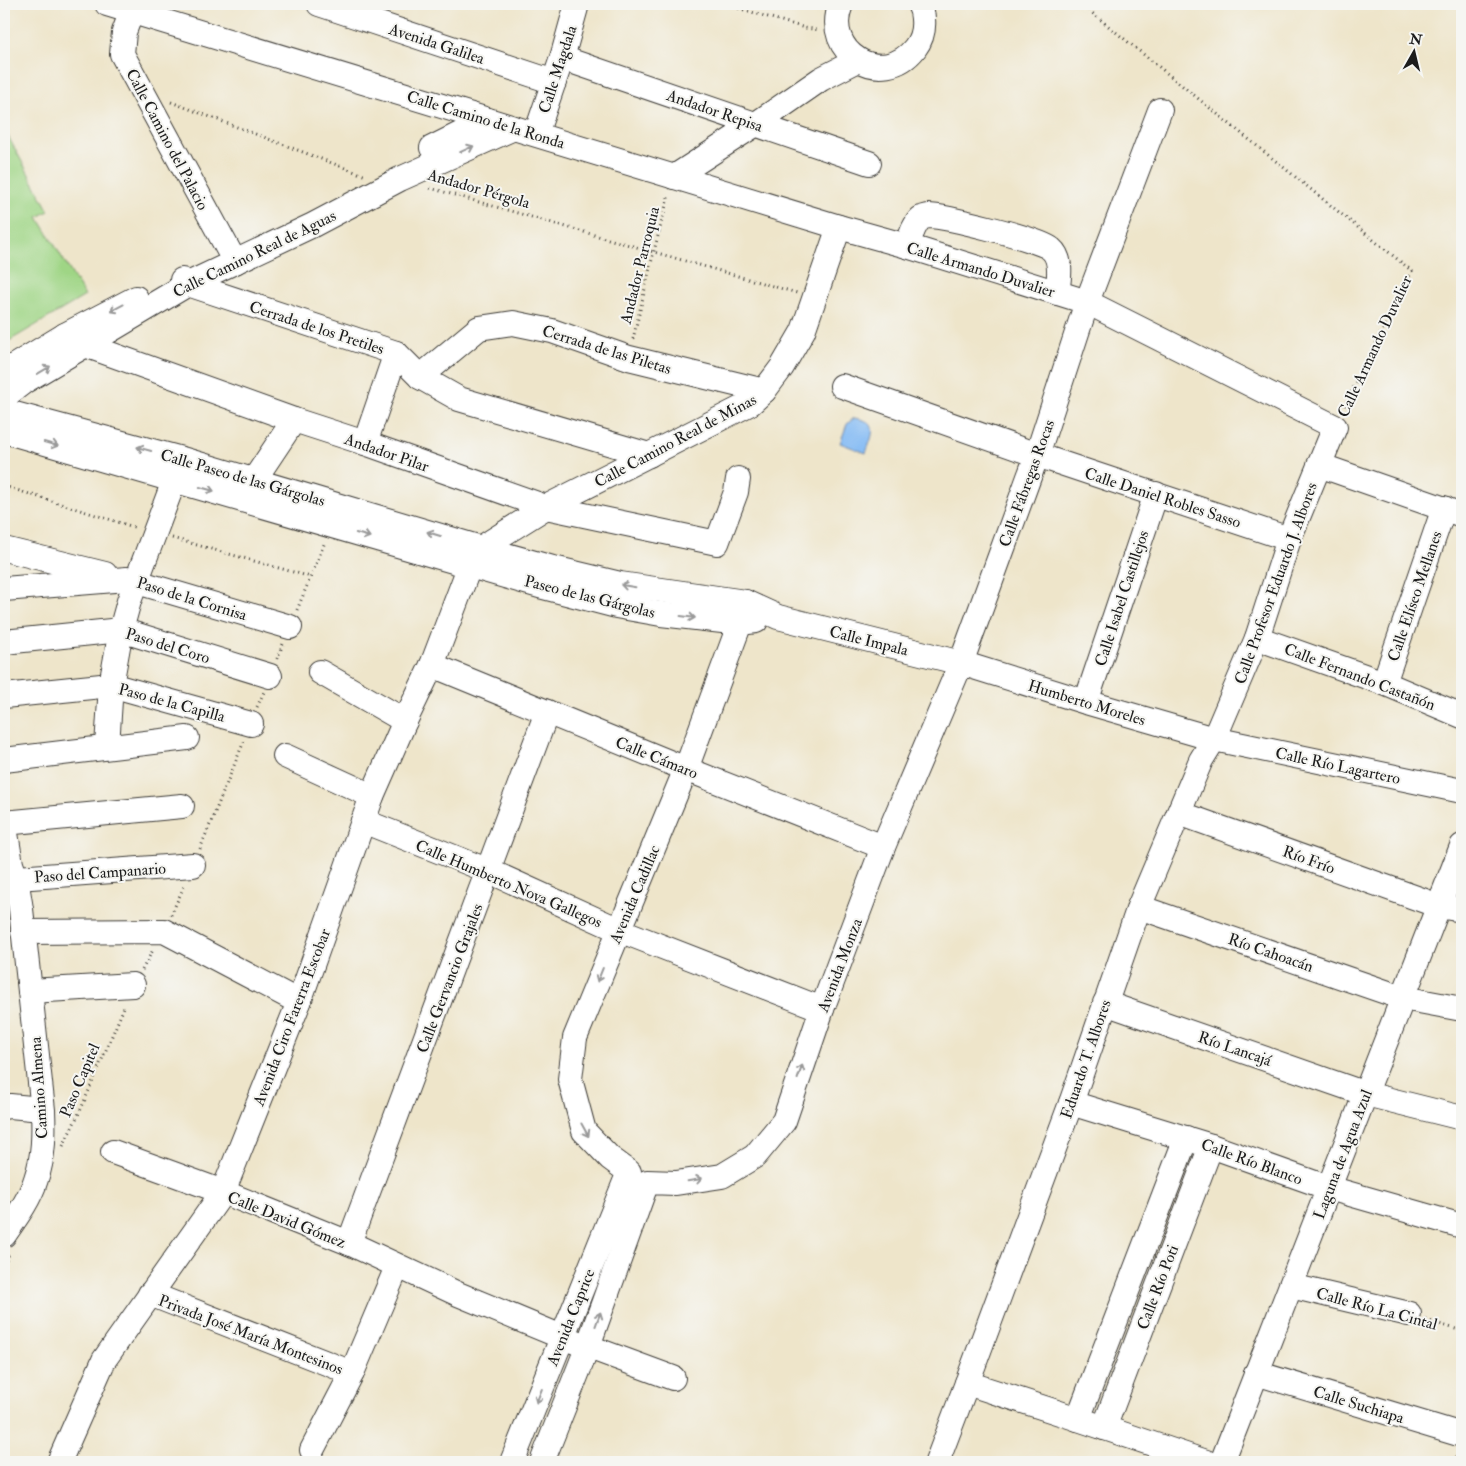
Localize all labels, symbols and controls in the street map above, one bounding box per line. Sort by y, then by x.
street label: Avenida Galilea [385,19,487,69]
street label: Calle Magdala [534,22,582,116]
north arrow [1388,28,1438,78]
text: N [1407,30,1424,49]
street label: Calle Camino del Palacio [121,65,213,214]
street label: Andador Repisa [663,85,766,138]
street label: Calle Camino de la Ronda [404,86,568,154]
one-way arrow [459,144,474,153]
street label: Andador Pérgola [424,165,533,213]
street label: Andador Parroquia [615,204,664,327]
street label: Calle Camino Real de Aguas [170,206,339,302]
street label: Calle Armando Duvalier [904,238,1057,302]
street label: Calle Armando Duvalier [1333,272,1417,421]
street label: Cerrada de los Pretiles [247,297,387,359]
one-way arrow [110,304,125,313]
street label: Cerrada de las Piletas [540,321,674,379]
one-way arrow [37,364,51,374]
street label: Calle Camino Real de Minas [591,390,760,492]
street label: Calle Fábregas Rocas [995,417,1059,550]
street label: Andador Pilar [341,429,432,477]
one-way arrow [42,439,58,449]
one-way arrow [136,443,152,453]
street label: Calle Paseo de las Gárgolas [158,445,327,511]
street label: Calle Daniel Robles Sasso [1082,463,1244,533]
street label: Calle Profesor Eduardo J. Albores [1230,480,1323,687]
one-way arrow [198,485,214,495]
street label: Calle Isabel Castillejos [1091,528,1153,669]
street label: Calle Elíseo Mellanes [1383,528,1447,664]
one-way arrow [427,529,443,539]
one-way arrow [354,530,370,540]
street label: Paseo de las Gárgolas [522,571,657,623]
street label: Paso de la Cornisa [134,573,250,625]
one-way arrow [620,580,636,590]
one-way arrow [679,612,695,622]
street label: Calle Impala [827,622,911,661]
street label: Paso del Coro [123,624,213,668]
street label: Calle Fernando Castañón [1281,639,1438,715]
street label: Humberto Moreles [1025,676,1148,730]
street label: Paso de la Capilla [116,679,228,728]
street label: Calle Cámaro [612,732,701,784]
street label: Calle Río Lagartero [1274,743,1402,789]
street label: Calle Humberto Nova Gallegos [412,835,605,932]
street label: Río Frío [1280,841,1338,879]
street label: Avenida Cadillac [605,842,665,948]
street label: Paso del Campanario [34,858,167,889]
street label: Calle Gervancio Grajales [412,901,488,1056]
street label: Avenida Monza [813,915,867,1016]
street label: Avenida Ciro Farerra Escobar [248,926,335,1110]
street label: Río Cahoacán [1225,929,1316,977]
one-way arrow [595,967,604,983]
street label: Eduardo T. Albores [1056,997,1116,1121]
street label: Río Lancajá [1195,1027,1274,1071]
street label: Camino Almena [25,1036,53,1140]
street label: Paso Capitel [55,1040,105,1121]
one-way arrow [796,1065,805,1080]
street label: Laguna de Agua Azul [1309,1087,1377,1222]
one-way arrow [580,1122,590,1137]
street label: Calle Río Blanco [1198,1134,1305,1190]
one-way arrow [687,1175,703,1185]
street label: Calle David Gómez [224,1187,349,1253]
street label: Calle Río Poti [1133,1242,1183,1333]
street label: Avenida Caprice [542,1266,601,1370]
street label: Calle Río La Cintal [1314,1283,1439,1335]
street label: Privada José María Montesinos [155,1290,346,1380]
one-way arrow [594,1312,603,1327]
street label: Calle Suchiapa [1311,1382,1407,1429]
one-way arrow [534,1388,543,1403]

